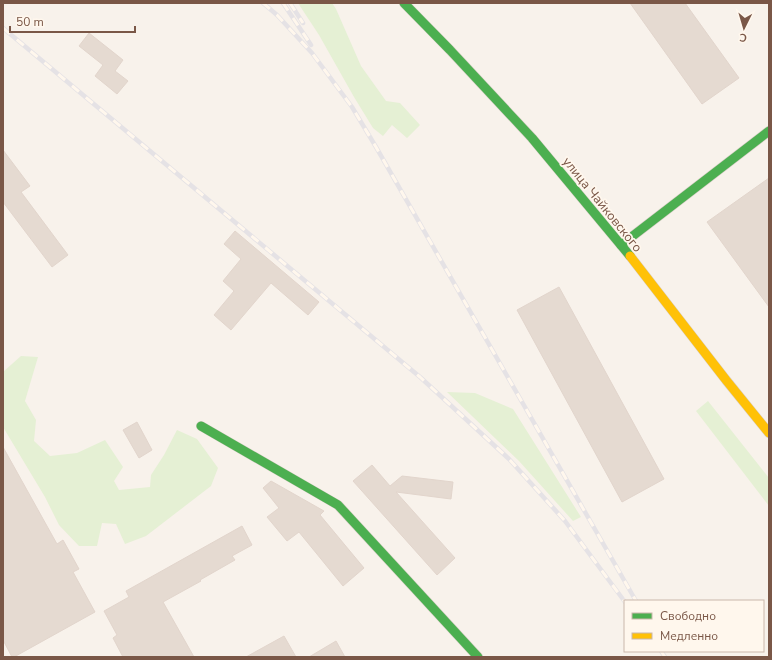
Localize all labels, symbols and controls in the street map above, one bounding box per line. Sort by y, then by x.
scale bar [10,8,135,34]
north arrow [724,8,764,48]
text: 50 m [16,14,44,30]
text: С [738,30,748,45]
street label: улица Чайковского [558,153,646,256]
legend [624,600,764,652]
text: Свободно [660,608,716,624]
text: Медленно [660,628,718,644]

